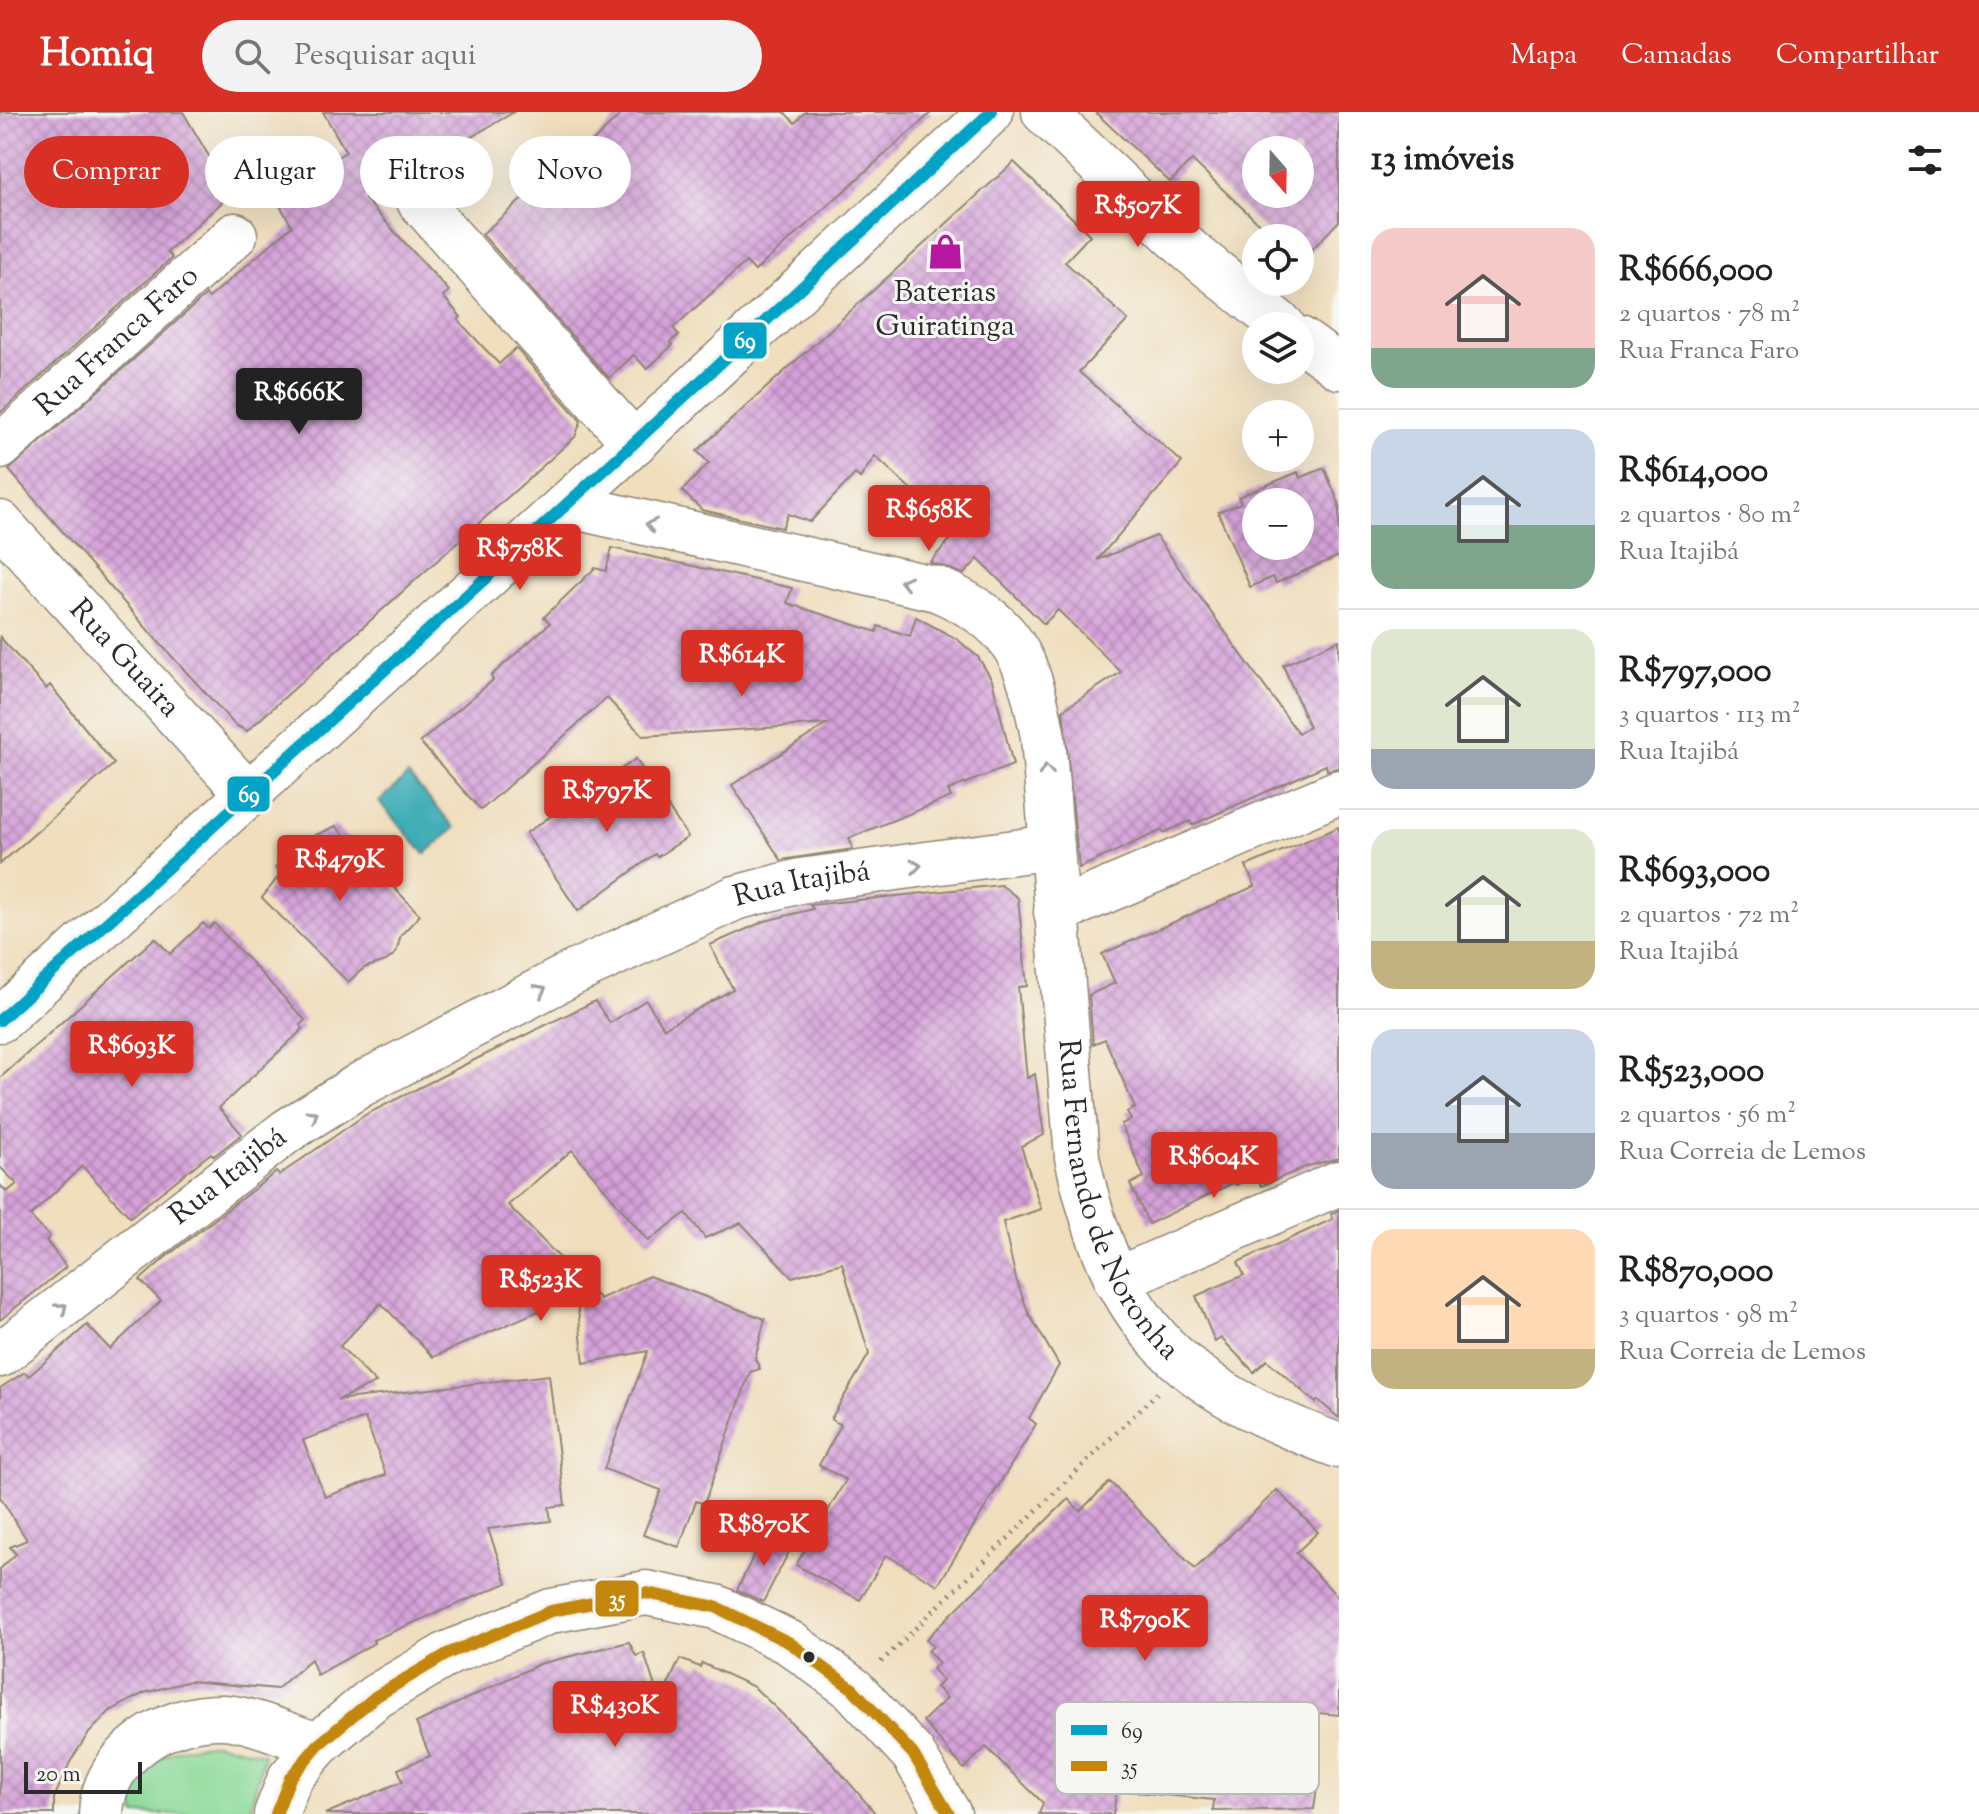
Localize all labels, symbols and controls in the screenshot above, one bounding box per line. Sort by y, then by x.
search box [202,20,762,92]
text: Homiq [40,29,154,83]
icon: search [230,34,274,78]
text: Pesquisar aqui [294,35,476,78]
text: Mapa [1510,36,1577,76]
text: Camadas [1621,36,1732,76]
text: Compartilhar [1776,36,1939,76]
chip: Comprar [24,136,189,208]
chip: Alugar [205,136,344,208]
chip: Filtros [360,136,493,208]
chip: Novo [509,136,631,208]
north arrow [1242,136,1314,208]
map controls [1242,136,1314,560]
text: 13 imóveis [1371,136,1514,185]
icon: filters [1903,138,1947,182]
pin: R$507K [1073,181,1203,249]
text: R$507K [1094,188,1182,225]
button: locate [1242,224,1314,296]
shop icon: Baterias Guiratinga [926,233,964,271]
text: R$666,000 [1619,247,1773,296]
street label: Rua Franca Faro [26,256,209,427]
icon: home [1435,260,1531,356]
place label: Baterias Guiratinga [875,272,1015,349]
text: 2 quartos · 78 m² [1619,296,1800,333]
button: layers [1242,312,1314,384]
line badge: 69 [722,321,768,360]
text: 69 [734,327,756,359]
text: Rua Franca Faro [1619,333,1799,370]
pin: R$666K [234,368,364,436]
text: R$666K [254,375,344,412]
button: + [1242,400,1314,472]
text: R$614,000 [1619,448,1768,497]
icon: home [1435,461,1531,557]
pin: R$658K [864,485,994,553]
button: − [1242,488,1314,560]
text: R$658K [886,492,972,529]
text: 2 quartos · 80 m² [1619,497,1801,534]
one-way arrow [645,517,659,534]
pin: R$758K [455,524,585,592]
text: R$758K [477,531,563,568]
text: Rua Itajibá [1619,534,1739,571]
one-way arrow [899,574,912,591]
street label: Rua Guaira [59,590,190,728]
pin: R$614K [677,630,807,698]
text: R$614K [699,637,785,674]
text: R$797,000 [1619,648,1771,697]
icon: home [1435,661,1531,757]
text: 3 quartos · 113 m² [1619,697,1801,734]
text: Rua Itajibá [1619,734,1739,771]
one-way arrow [1037,763,1054,776]
pin: R$797K [542,766,672,834]
text: R$797K [562,773,652,810]
line badge: 69 [226,775,271,813]
text: 69 [238,781,260,813]
pin: R$479K [275,835,405,903]
text: R$479K [295,842,385,879]
text: R$693,000 [1619,848,1770,897]
street label: Rua Itajibá [729,850,873,919]
one-way arrow [910,857,923,874]
icon: home [1435,861,1531,957]
text: 2 quartos · 72 m² [1619,897,1799,934]
text: Rua Itajibá [1619,934,1739,971]
one-way arrow [532,985,547,1000]
pin: R$693K [67,1021,197,1089]
text: R$693K [88,1028,176,1065]
street label: Rua Fernando de Noronha [1046,1038,1189,1371]
text: R$523,000 [1619,1048,1764,1097]
icon: home [1435,1061,1531,1157]
text: 2 quartos · 56 m² [1619,1097,1796,1134]
one-way arrow [304,1110,318,1125]
street label: Rua Itajibá [161,1117,297,1236]
pin: R$604K [1149,1132,1279,1200]
text: Rua Correia de Lemos [1619,1134,1866,1171]
text: R$604K [1169,1139,1259,1176]
text: R$870,000 [1619,1248,1773,1297]
pin: R$523K [476,1255,606,1323]
icon: home [1435,1261,1531,1357]
text: R$523K [500,1262,582,1299]
text: 3 quartos · 98 m² [1619,1297,1798,1334]
one-way arrow [53,1303,67,1318]
text: Rua Correia de Lemos [1619,1334,1866,1371]
pin: R$870K [699,1500,829,1568]
text: R$870K [719,1507,809,1544]
line badge: 35 [594,1579,640,1618]
text: 35 [609,1585,626,1617]
pin: R$790K [1080,1595,1210,1663]
text: R$790K [1100,1602,1190,1639]
unlabelled marker [801,1649,817,1665]
pin: R$430K [550,1681,680,1749]
text: R$430K [571,1688,659,1725]
legend [1055,1702,1319,1794]
text: 69 [1121,1717,1143,1749]
text: 35 [1121,1753,1138,1785]
scale bar [24,1758,142,1794]
text: 20 m [36,1760,81,1792]

